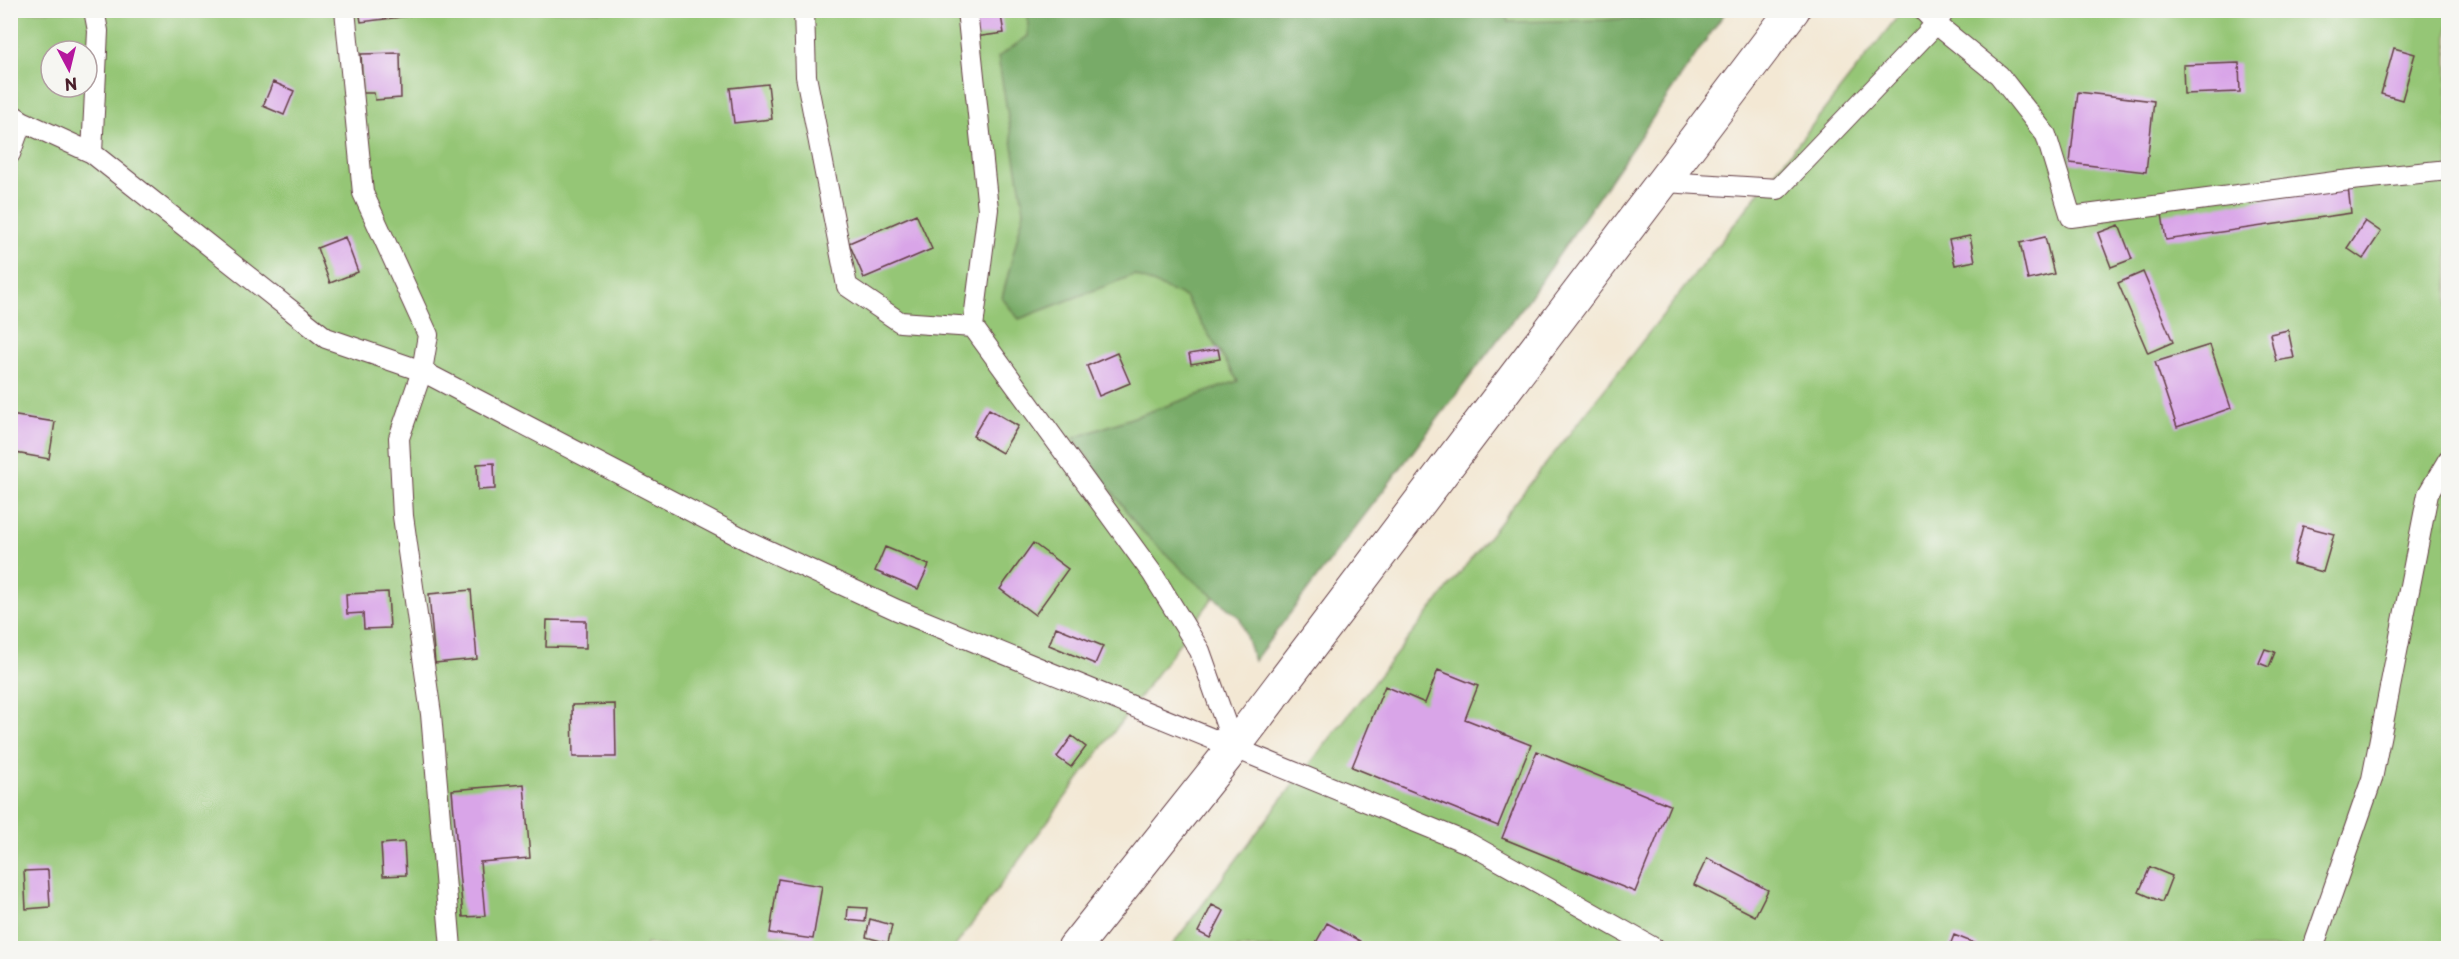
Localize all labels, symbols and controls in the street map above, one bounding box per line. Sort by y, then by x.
north arrow [39,39,99,99]
text: N [63,72,79,98]

